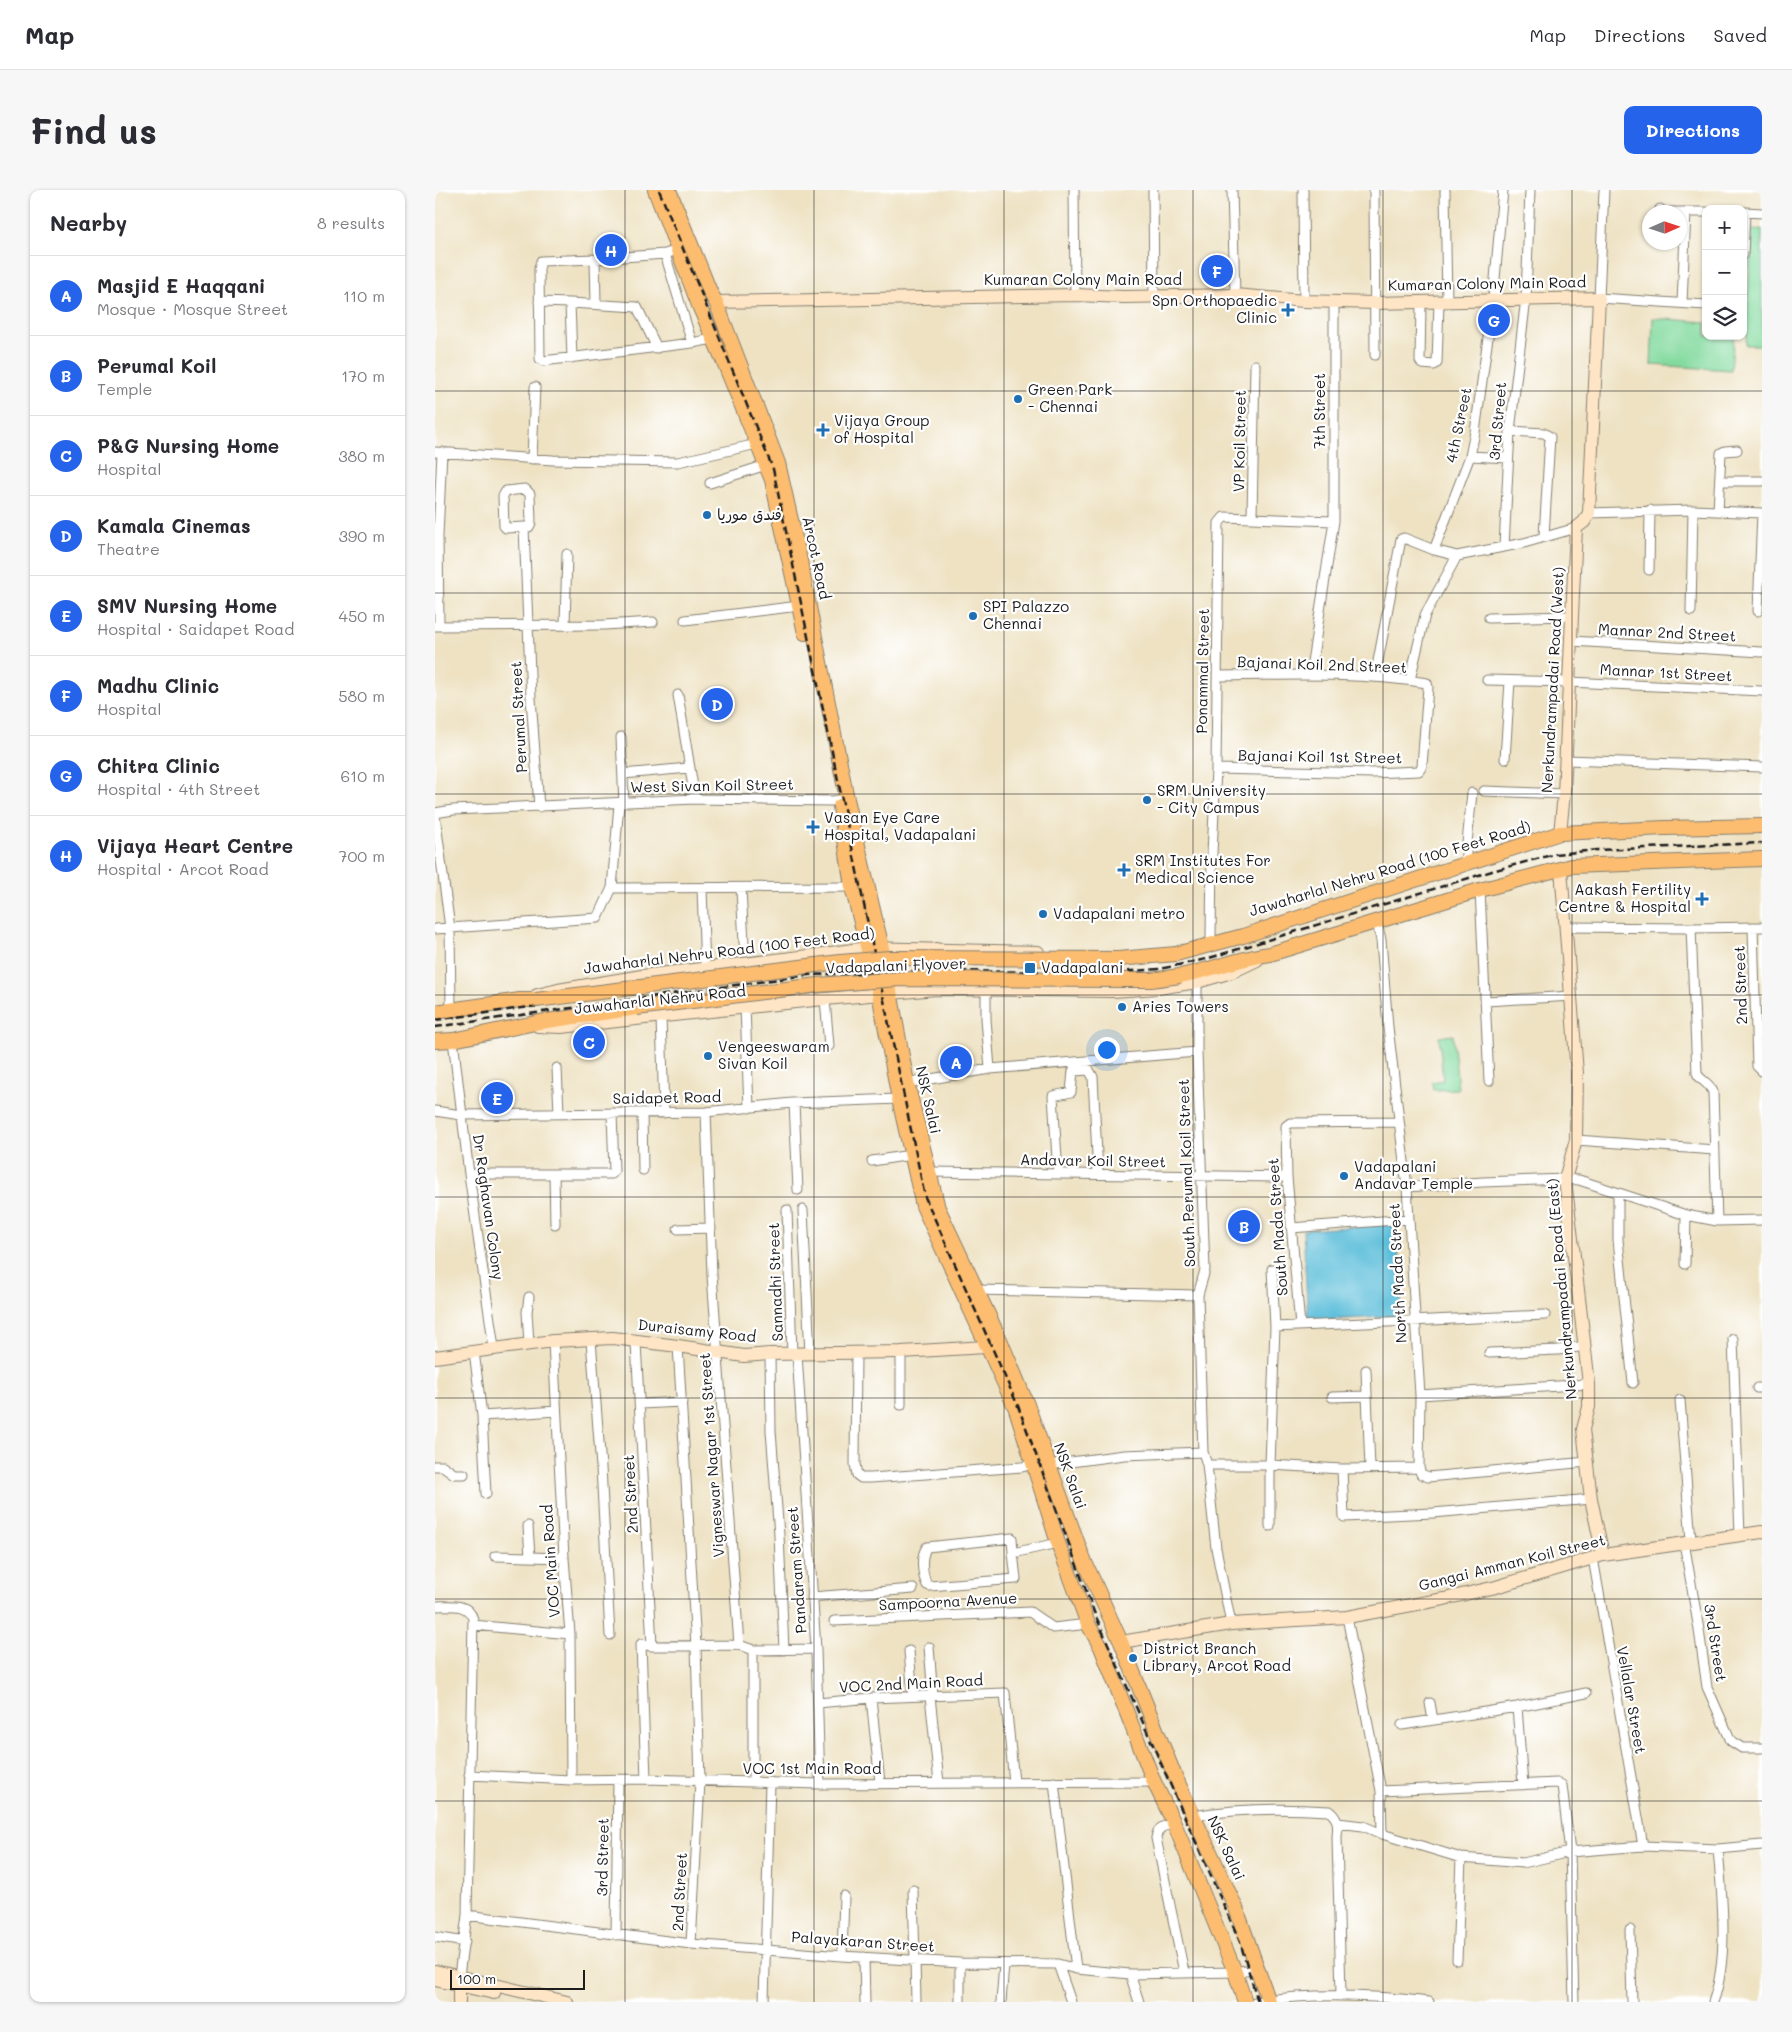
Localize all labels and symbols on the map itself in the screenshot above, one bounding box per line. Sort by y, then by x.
north arrow [1642,205,1687,250]
pin: H [595,231,627,269]
pin: F [1201,252,1233,290]
street label: Kumaran Colony Main Road [984,269,1182,289]
street label: Kumaran Colony Main Road [1388,271,1586,295]
place label: Spn Orthopaedic Clinic [1152,290,1277,327]
pin: G [1478,301,1510,339]
marker: Spn Orthopaedic Clinic [1281,303,1295,317]
street label: 7th Street [1309,373,1329,449]
place label: Green Park - Chennai [1028,379,1112,416]
street label: 3rd Street [1484,381,1510,461]
street label: 4th Street [1440,385,1476,464]
street label: VP Koil Street [1228,390,1250,492]
marker: Green Park - Chennai [1012,393,1024,405]
place label: Vijaya Group of Hospital [834,410,930,447]
marker: Vijaya Group of Hospital [816,423,830,437]
place label: فندق موريا [717,504,782,524]
marker: فندق موريا [701,509,713,521]
street label: Arcot Road [798,514,836,601]
street label: Nerkundrampadai Road (West) [1536,566,1568,793]
place label: SPI Palazzo Chennai [983,596,1069,633]
street label: Ponammal Street [1191,608,1213,734]
marker: SPI Palazzo Chennai [967,610,979,622]
street label: Mannar 2nd Street [1597,618,1737,646]
street label: Bajanai Koil 2nd Street [1237,651,1407,677]
street label: Mannar 1st Street [1599,659,1733,685]
street label: Perumal Street [505,661,531,773]
pin: D [701,685,733,723]
street label: Bajanai Koil 1st Street [1238,745,1402,767]
street label: West Sivan Koil Street [630,774,794,796]
place label: SRM University - City Campus [1157,780,1266,817]
marker: SRM University - City Campus [1141,794,1153,806]
place label: Vasan Eye Care Hospital, Vadapalani [824,807,976,844]
street label: Jawaharlal Nehru Road (100 Feet Road) [1247,816,1533,920]
marker: Vasan Eye Care Hospital, Vadapalani [806,820,820,834]
place label: SRM Institutes For Medical Science [1135,850,1271,887]
marker: SRM Institutes For Medical Science [1117,863,1131,877]
place label: Aakash Fertility Centre & Hospital [1558,879,1691,916]
marker: Aakash Fertility Centre & Hospital [1695,892,1709,906]
place label: Vadapalani metro [1053,903,1185,923]
marker: Vadapalani metro [1037,908,1049,920]
street label: Jawaharlal Nehru Road (100 Feet Road) [582,922,876,978]
street label: 2nd Street [1729,945,1751,1025]
street label: Vadapalani Flyover [825,953,967,977]
place label: Vadapalani [1041,957,1123,977]
marker: Vadapalani [1023,961,1037,975]
street label: Jawaharlal Nehru Road [573,980,747,1018]
place label: Aries Towers [1132,996,1229,1016]
marker: Aries Towers [1116,1001,1128,1013]
pin: C [573,1023,605,1061]
place label: Vengeeswaram Sivan Koil [718,1036,830,1073]
your location [1094,1037,1120,1063]
pin: A [940,1043,972,1081]
marker: Vengeeswaram Sivan Koil [702,1050,714,1062]
street label: NSK Salai [911,1064,946,1136]
pin: E [481,1079,513,1117]
street label: South Perumal Koil Street [1173,1079,1199,1268]
street label: Saidapet Road [613,1086,721,1108]
street label: Dr Raghavan Colony [469,1133,509,1281]
street label: Andavar Koil Street [1020,1149,1166,1171]
place label: Vadapalani Andavar Temple [1354,1156,1473,1193]
street label: South Mada Street [1262,1157,1292,1297]
marker: Vadapalani Andavar Temple [1338,1170,1350,1182]
street label: Nerkundrampadai Road (East) [1541,1178,1581,1400]
street label: North Mada Street [1383,1203,1411,1344]
pin: B [1228,1207,1260,1245]
street label: Sannadhi Street [763,1222,787,1342]
street label: Duraisamy Road [637,1314,757,1346]
street label: Vigneswar Nagar 1st Street [694,1352,728,1558]
street label: NSK Salai [1050,1440,1092,1511]
street label: 2nd Street [618,1454,642,1534]
street label: VOC Main Road [536,1504,564,1618]
street label: Pandaram Street [782,1506,810,1634]
street label: Gangai Amman Koil Street [1416,1529,1607,1595]
street label: Sampoorna Avenue [878,1587,1018,1615]
street label: 3rd Street [1700,1603,1732,1683]
place label: District Branch Library, Arcot Road [1143,1638,1291,1675]
street label: Vellalar Street [1613,1644,1651,1755]
marker: District Branch Library, Arcot Road [1127,1652,1139,1664]
street label: VOC 2nd Main Road [838,1669,984,1697]
street label: VOC 1st Main Road [743,1758,881,1778]
street label: NSK Salai [1203,1812,1251,1883]
street label: 3rd Street [591,1818,613,1896]
street label: 2nd Street [667,1852,691,1932]
street label: Palayakaran Street [791,1926,936,1956]
scale bar [450,1967,585,1990]

